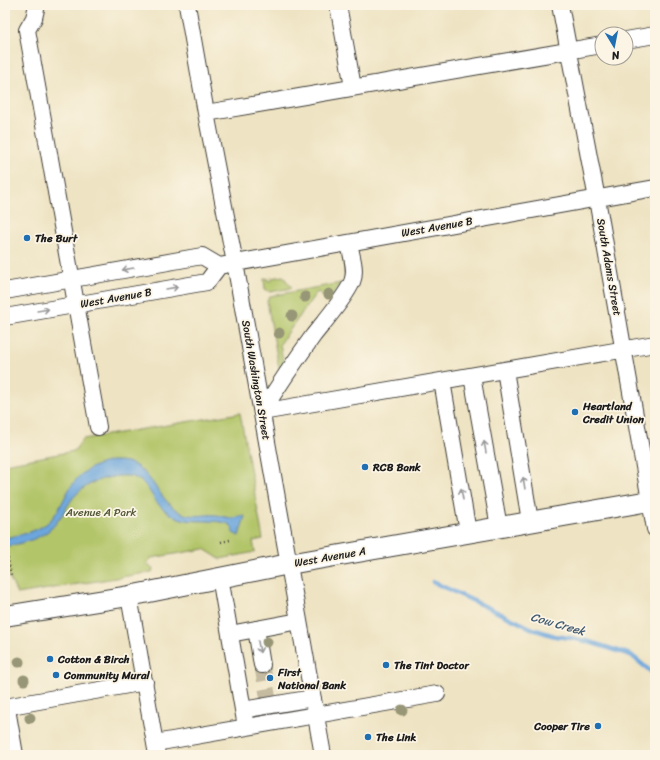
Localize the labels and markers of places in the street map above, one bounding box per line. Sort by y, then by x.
place label: The Burt [35,229,79,248]
marker: The Burt [22,233,32,243]
place label: Heartland Credit Union [582,397,644,429]
marker: Heartland Credit Union [570,407,580,417]
place label: RCB Bank [372,458,421,477]
marker: RCB Bank [360,462,370,472]
place label: Cotton & Birch [57,650,130,669]
marker: Cotton & Birch [45,654,55,664]
place label: The Tint Doctor [394,656,470,675]
marker: The Tint Doctor [381,660,391,670]
place label: First National Bank [277,663,346,695]
place label: Community Mural [63,666,151,685]
marker: Community Mural [51,670,61,680]
marker: First National Bank [265,673,275,683]
place label: Cooper Tire [533,717,590,736]
marker: Cooper Tire [593,721,603,731]
place label: The Link [376,728,416,747]
marker: The Link [363,732,373,742]

